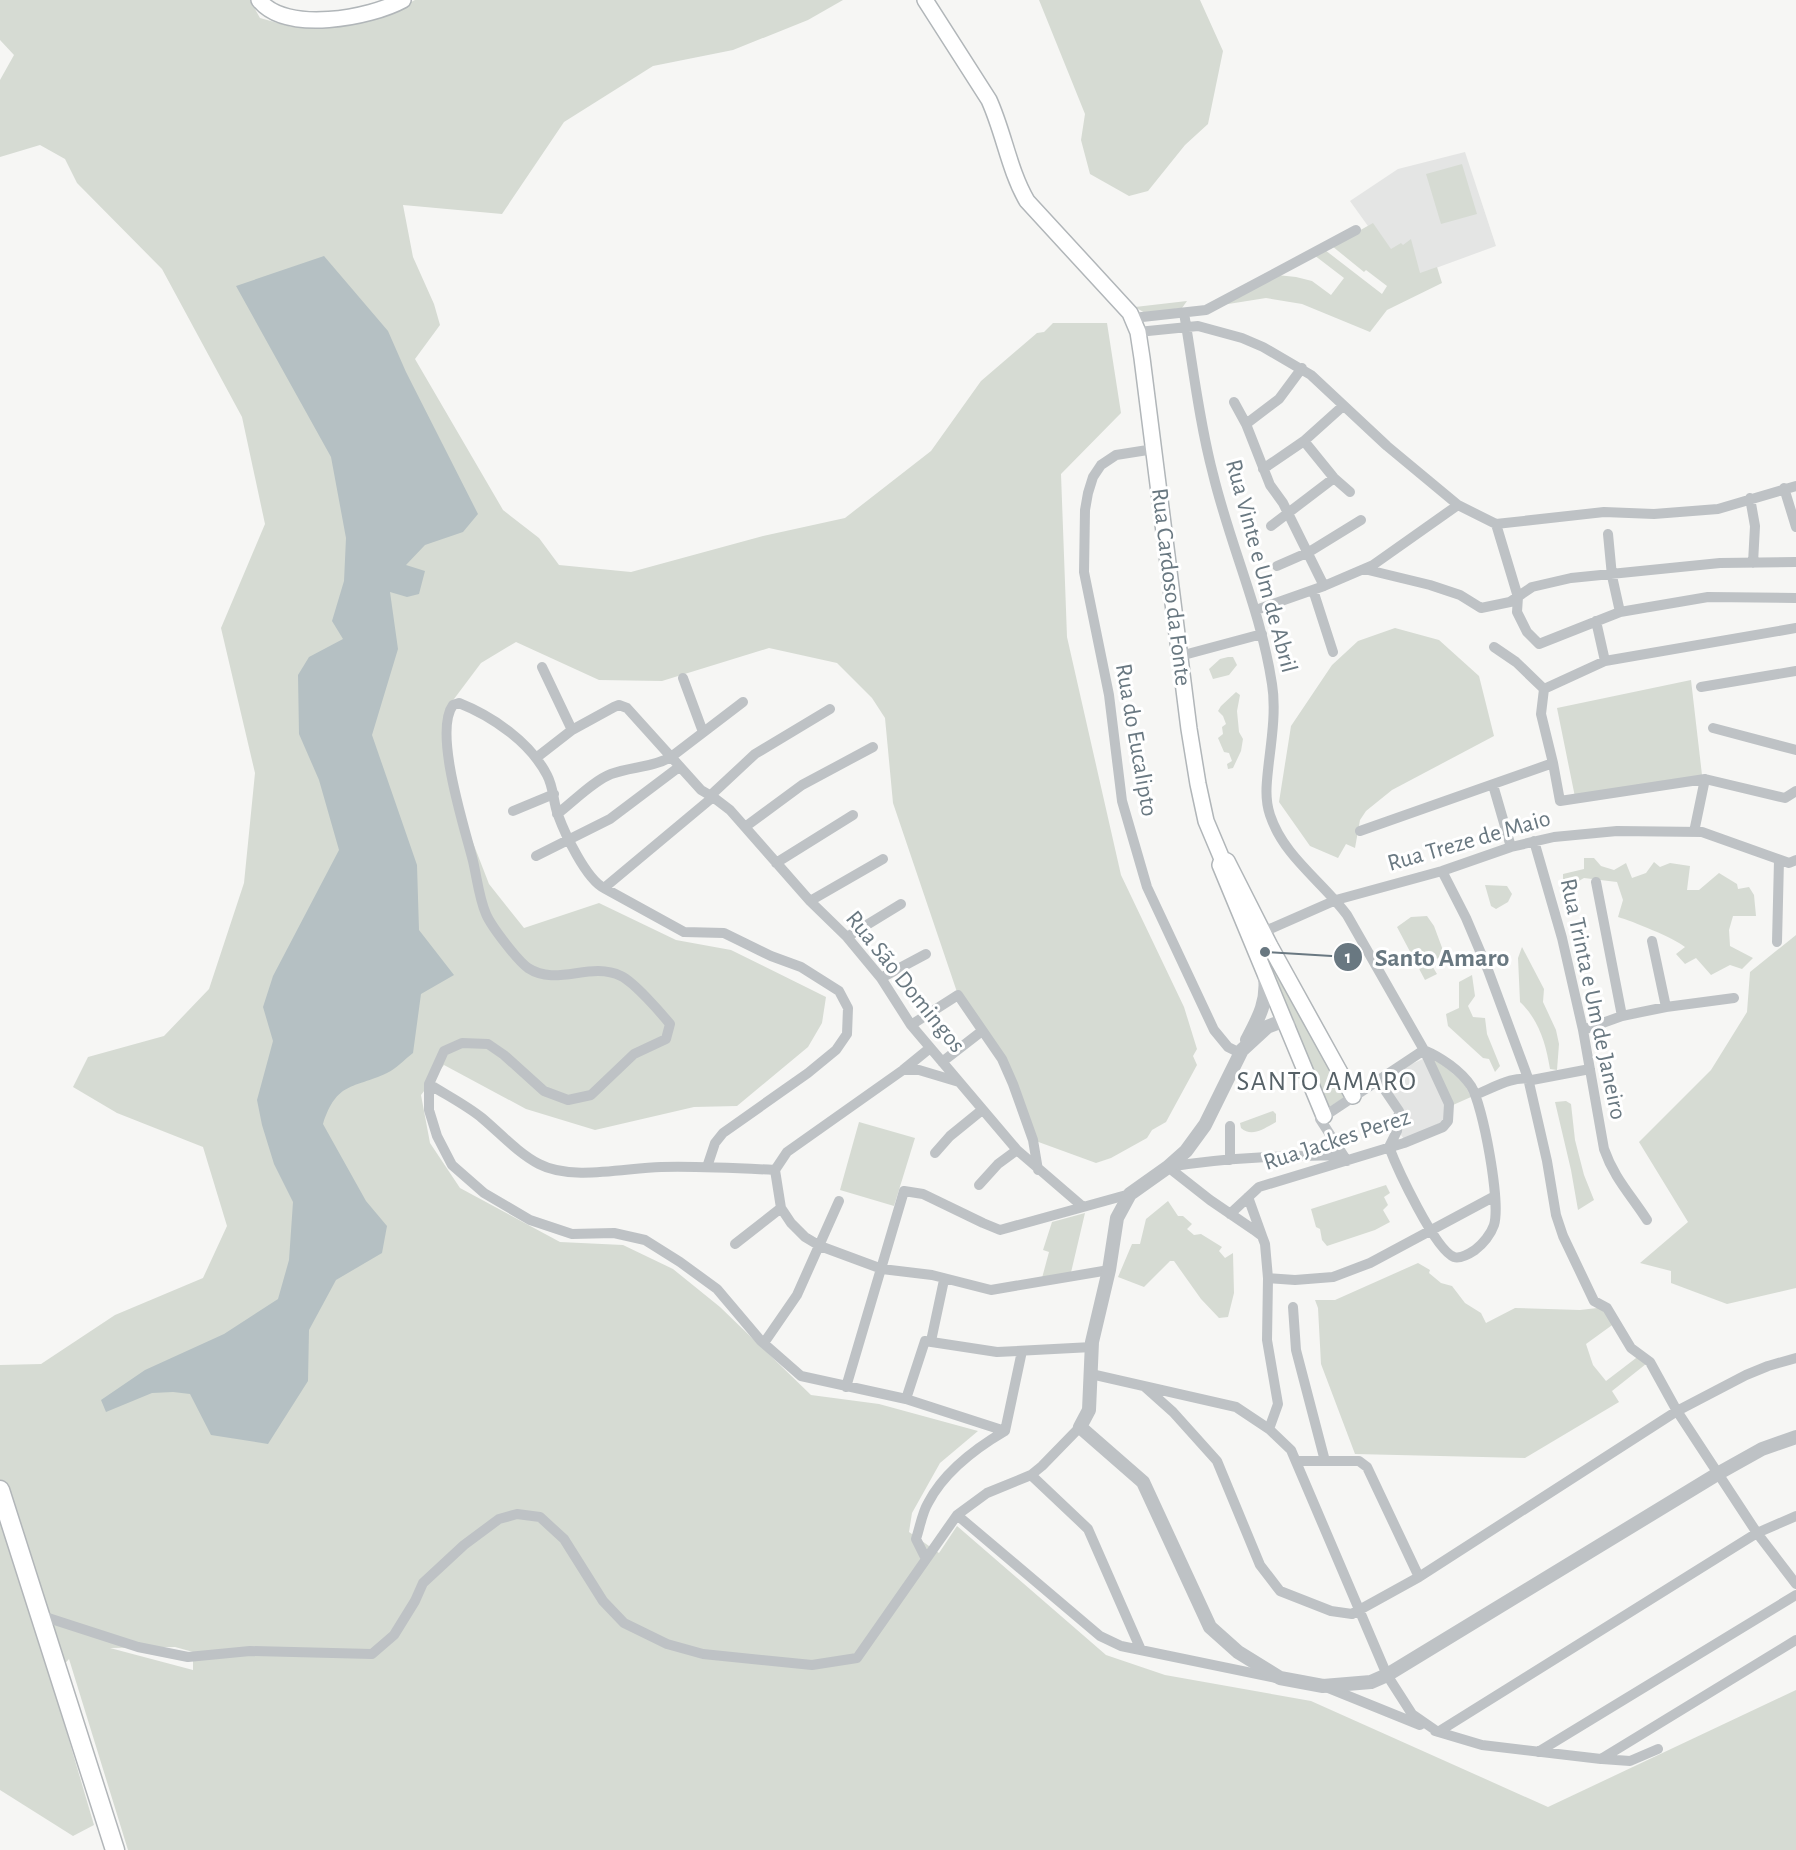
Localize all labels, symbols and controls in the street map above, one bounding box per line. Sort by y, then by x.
street label: Rua Vinte e Um de Abril [1221,457,1301,675]
street label: Rua Cardoso da Fonte [1147,487,1195,687]
street label: Rua do Eucalipto [1111,662,1161,818]
street label: Rua Treze de Maio [1385,806,1553,876]
street label: Rua Trinta e Um de Janeiro [1556,876,1630,1122]
street label: Rua São Domingos [841,907,969,1057]
callout: Santo Amaro [1333,935,1522,979]
text: Santo Amaro [1375,945,1509,971]
text: 1 [1345,949,1351,967]
district label: SANTO AMARO [1236,1068,1418,1095]
street label: Rua Jackes Perez [1260,1105,1414,1175]

